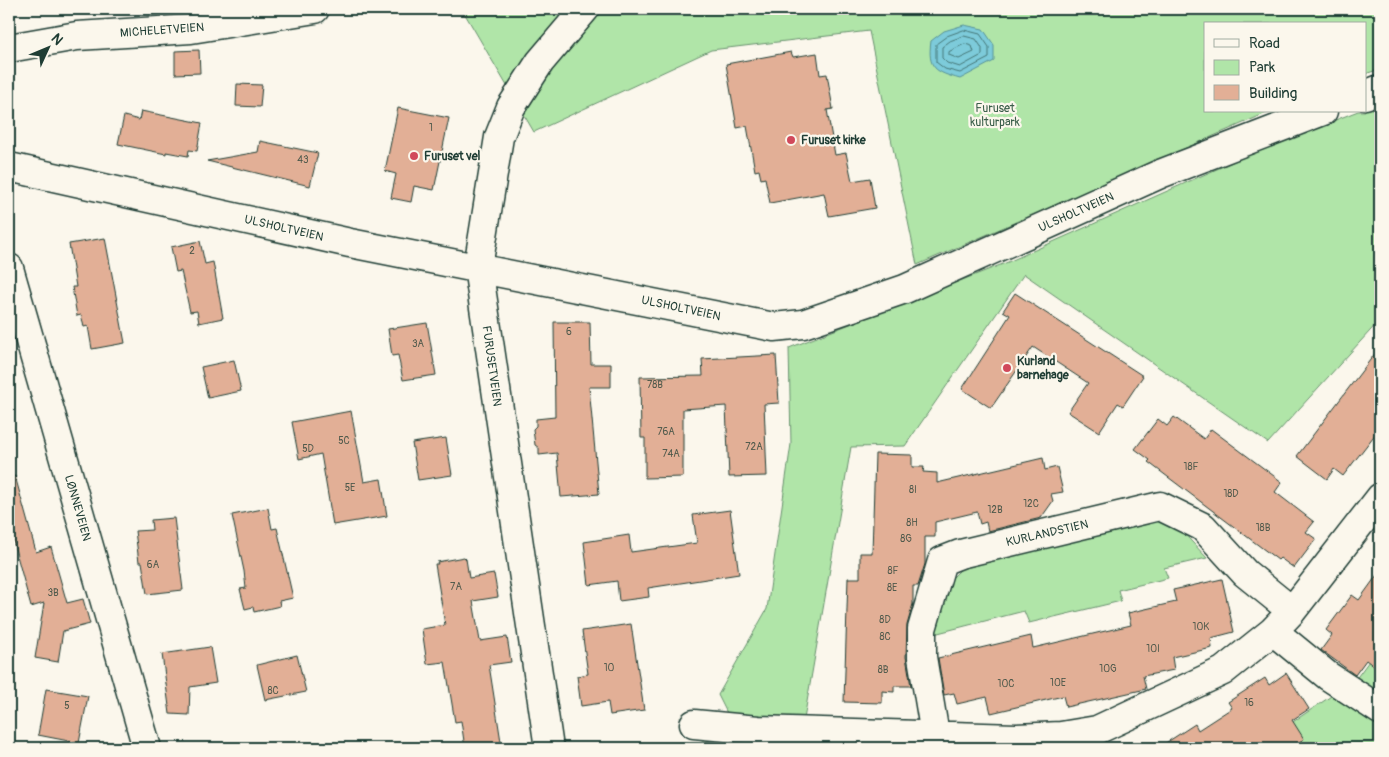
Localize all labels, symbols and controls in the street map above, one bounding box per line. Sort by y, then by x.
street label: MICHELETVEIEN [119,20,205,41]
north arrow [22,22,72,72]
legend [1204,22,1366,112]
text: N [48,30,66,49]
text: Road [1249,34,1280,53]
text: Park [1249,58,1276,77]
text: Building [1249,84,1297,103]
park label: Furuset kulturpark [970,101,1020,130]
house number: 1 [429,122,433,134]
place label: Furuset kirke [801,133,867,148]
marker: Furuset kirke [785,134,797,146]
place label: Furuset vel [424,149,481,164]
marker: Furuset vel [408,150,420,162]
house number: 43 [297,154,309,166]
street label: ULSHOLTVEIEN [1036,189,1116,236]
street label: ULSHOLTVEIEN [243,212,325,245]
house number: 2 [189,245,195,257]
street label: ULSHOLTVEIEN [640,293,722,324]
street label: FURUSETVEIEN [478,325,505,407]
house number: 6 [566,326,572,338]
house number: 3A [412,338,425,350]
place label: Kurland barnehage [1017,354,1070,383]
marker: Kurland barnehage [1001,362,1013,374]
house number: 78B [647,379,663,391]
house number: 76A [657,426,675,438]
house number: 5C [338,435,350,447]
house number: 72A [745,441,763,453]
house number: 5D [302,443,314,455]
house number: 74A [662,448,680,460]
house number: 18F [1184,461,1198,473]
street label: LØNNEVEIEN [61,473,94,543]
house number: 5E [345,482,355,494]
house number: 8I [909,484,917,496]
house number: 18D [1223,488,1239,500]
house number: 12C [1023,498,1039,510]
house number: 12B [987,504,1003,516]
house number: 8H [906,517,918,529]
street label: KURLANDSTIEN [1005,517,1090,550]
house number: 18B [1256,522,1271,534]
house number: 8G [900,533,912,545]
house number: 6A [147,559,160,571]
house number: 8F [887,565,899,577]
house number: 7A [450,581,462,593]
house number: 8E [887,582,897,594]
house number: 3B [47,587,59,599]
house number: 8D [879,614,891,626]
house number: 10K [1193,621,1209,633]
house number: 8C [879,631,891,643]
house number: 10I [1146,643,1160,655]
house number: 10 [604,662,615,674]
house number: 10G [1099,663,1117,675]
house number: 8B [878,664,889,676]
house number: 10E [1050,677,1066,689]
house number: 10C [998,678,1014,690]
house number: 8C [267,685,279,697]
house number: 16 [1244,697,1254,709]
house number: 5 [64,700,70,712]

